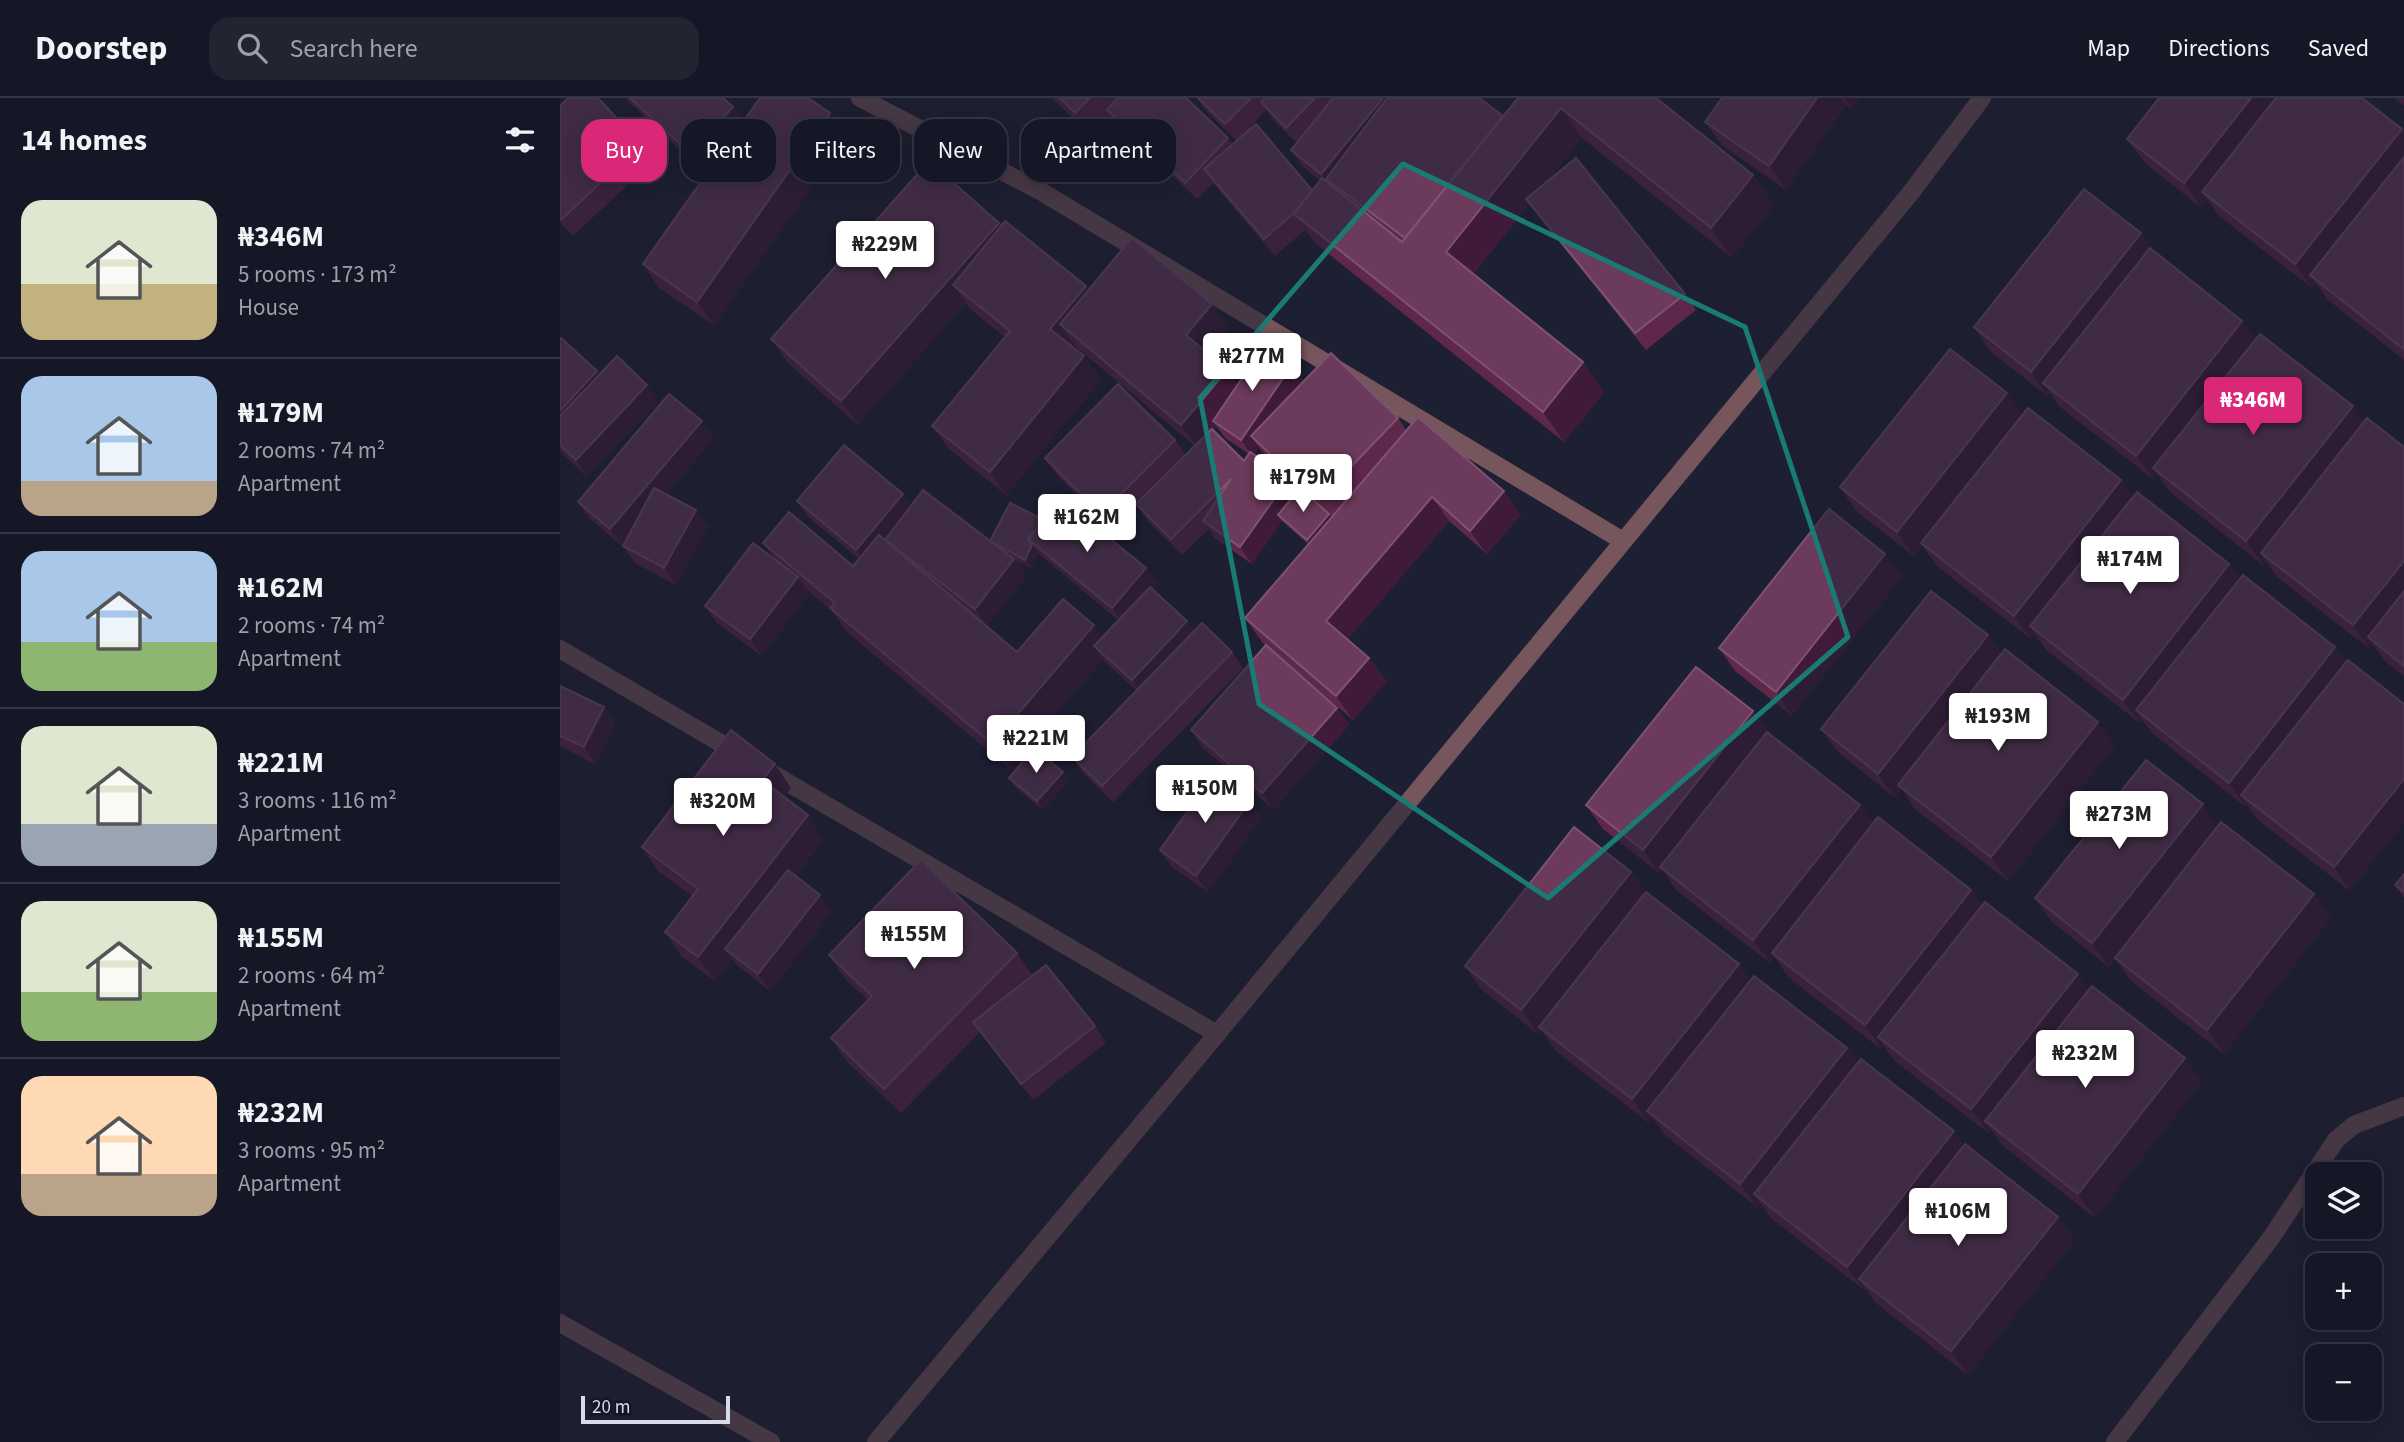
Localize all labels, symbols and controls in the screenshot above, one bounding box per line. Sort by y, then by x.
search box [209,17,699,80]
text: Doorstep [35,25,167,72]
icon: search [233,29,271,67]
text: Search here [289,30,418,67]
text: Map [2087,31,2130,66]
text: Directions [2168,31,2270,66]
text: Saved [2308,31,2369,66]
text: 14 homes [21,119,147,162]
chip: Buy [581,119,667,182]
chip: Rent [681,119,776,182]
chip: Filters [790,119,900,182]
chip: New [914,119,1007,182]
chip: Apartment [1021,119,1176,182]
icon: filters [501,121,539,159]
text: ₦346M [238,215,324,258]
pin: ₦229M [836,222,934,281]
text: ₦229M [852,227,918,260]
icon: home [77,228,161,312]
text: 5 rooms · 173 m² [238,258,397,291]
text: House [238,291,299,324]
pin: ₦277M [1203,334,1301,393]
text: ₦277M [1219,339,1285,372]
pin: ₦346M [2204,378,2302,437]
text: ₦346M [2220,383,2286,416]
text: ₦179M [238,391,324,434]
icon: home [77,404,161,488]
text: 2 rooms · 74 m² [238,434,385,467]
pin: ₦179M [1254,454,1352,514]
text: ₦179M [1270,460,1336,493]
text: Apartment [238,467,341,500]
pin: ₦162M [1038,494,1136,554]
text: ₦162M [1054,500,1120,533]
pin: ₦174M [2081,536,2179,596]
text: ₦174M [2097,542,2163,575]
text: ₦162M [238,566,324,609]
icon: home [77,579,161,663]
text: 2 rooms · 74 m² [238,609,385,642]
text: Apartment [238,642,341,675]
pin: ₦193M [1949,694,2047,753]
text: ₦193M [1965,699,2031,732]
pin: ₦221M [987,716,1085,775]
text: ₦221M [1003,721,1069,754]
text: ₦221M [238,741,324,784]
icon: home [77,754,161,838]
pin: ₦150M [1156,766,1254,825]
text: ₦150M [1172,771,1238,804]
pin: ₦320M [674,778,772,838]
text: 3 rooms · 116 m² [238,784,397,817]
text: ₦320M [690,784,756,817]
pin: ₦273M [2070,792,2168,851]
text: ₦273M [2086,797,2152,830]
text: Apartment [238,817,341,850]
pin: ₦155M [865,912,963,971]
text: ₦155M [238,916,324,959]
text: ₦155M [881,917,947,950]
icon: home [77,929,161,1013]
text: 2 rooms · 64 m² [238,959,385,992]
text: Apartment [238,992,341,1025]
pin: ₦232M [2036,1030,2134,1090]
text: ₦232M [2052,1036,2118,1069]
text: ₦232M [238,1091,324,1134]
icon: home [77,1104,161,1188]
text: 3 rooms · 95 m² [238,1134,385,1167]
map controls [2305,1162,2382,1421]
button: layers [2305,1162,2382,1239]
text: Apartment [238,1167,341,1200]
pin: ₦106M [1909,1188,2007,1248]
text: ₦106M [1925,1194,1991,1227]
button: + [2305,1253,2382,1330]
button: − [2305,1344,2382,1421]
scale bar [581,1393,730,1425]
text: 20 m [592,1394,630,1421]

